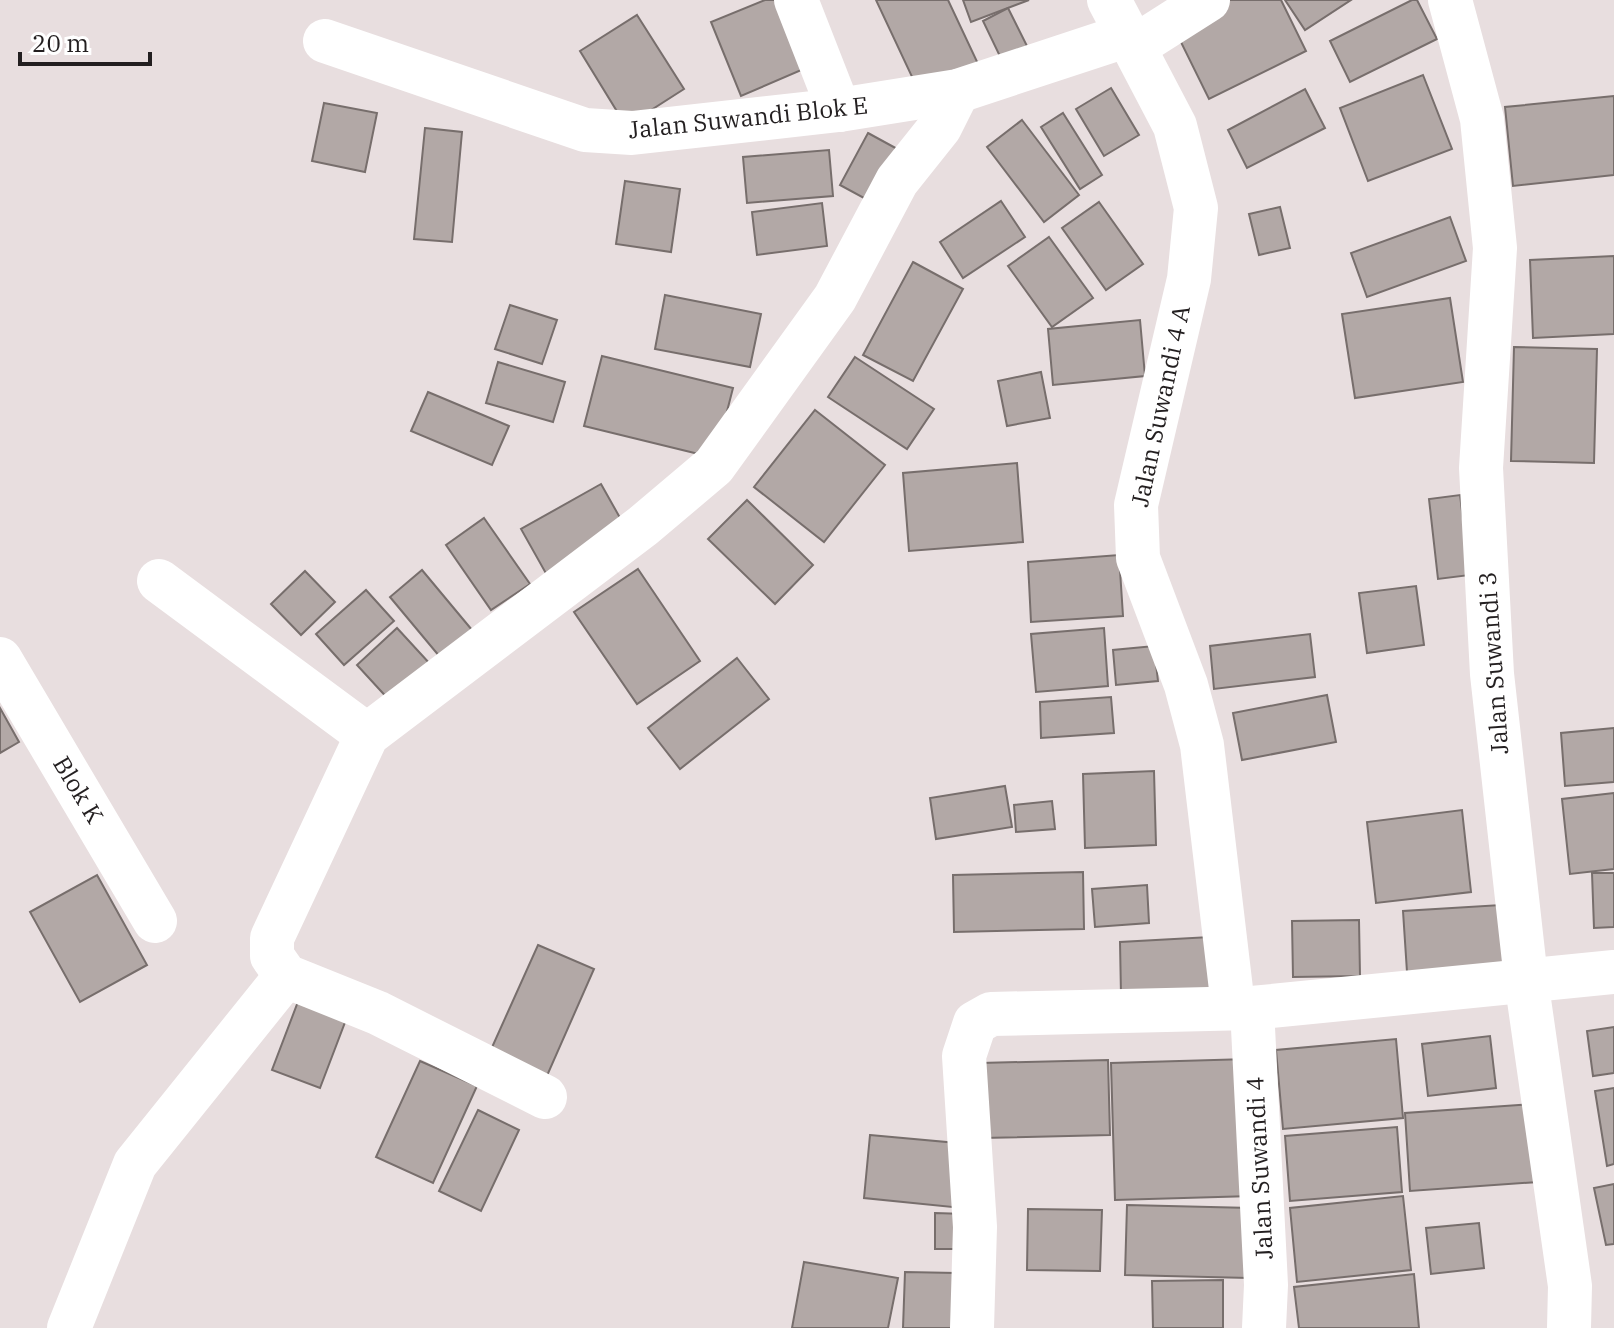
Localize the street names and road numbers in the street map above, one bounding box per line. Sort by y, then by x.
street label: Jalan Suwandi Blok E [627,89,869,145]
street label: Jalan Suwandi 4 A [1123,302,1197,509]
street label: Jalan Suwandi 3 [1471,571,1515,756]
street label: Blok K [46,750,111,829]
street label: Jalan Suwandi 4 [1238,1076,1280,1260]

